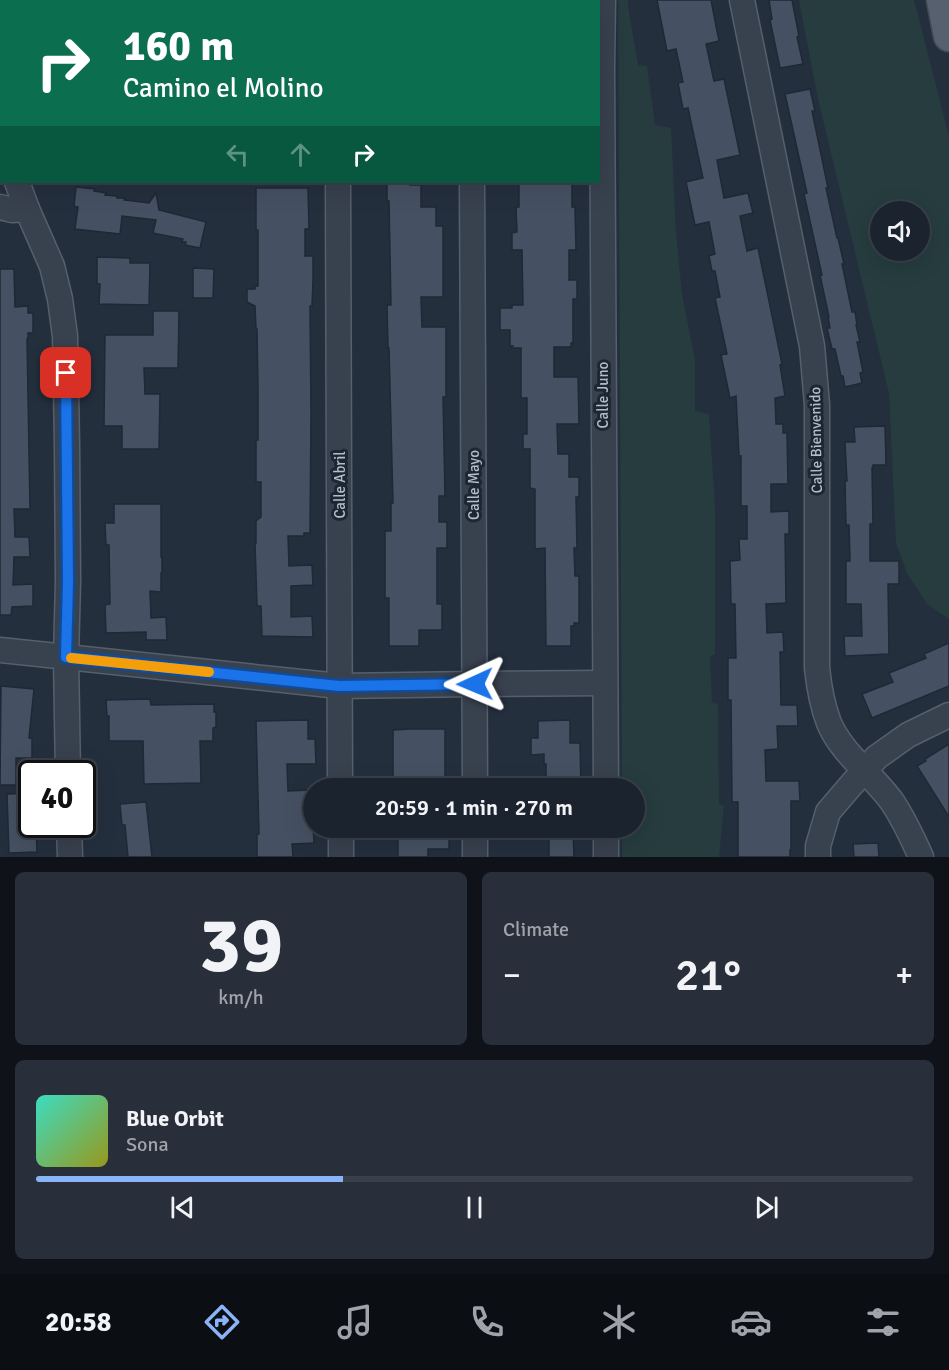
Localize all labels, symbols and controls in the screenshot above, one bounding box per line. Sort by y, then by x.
text: 160 m [123,21,234,72]
icon: right [24,24,102,102]
text: Camino el Molino [123,72,323,105]
icon: left [221,138,254,171]
icon: ahead [284,138,317,171]
icon: right [347,138,380,171]
map controls [870,201,930,261]
button: sound [870,201,930,261]
pin [40,347,91,398]
icon: arrive [49,356,82,389]
street label: Calle Juno [594,361,612,428]
street label: Calle Bienvenido [806,386,826,493]
street label: Calle Mayo [465,450,483,520]
street label: Calle Abril [331,451,349,519]
position arrow [443,652,507,716]
speed limit sign: 40 [18,760,96,838]
text: 20:59 · 1 min · 270 m [375,794,573,821]
text: 39 [199,898,283,994]
text: Climate [503,917,569,942]
text: 21° [675,948,741,1003]
text: − [503,955,521,996]
text: + [895,955,913,996]
text: km/h [218,985,264,1010]
text: Blue Orbit [126,1105,224,1132]
text: Sona [126,1132,169,1157]
icon: previous [166,1191,199,1224]
icon: pause [458,1191,491,1224]
icon: next [750,1191,783,1224]
icon: directions [201,1301,243,1343]
icon: music [334,1301,376,1343]
icon: phone [466,1301,508,1343]
icon: climate [598,1301,640,1343]
icon: car [730,1301,772,1343]
icon: filters [862,1301,904,1343]
text: 20:58 [45,1306,111,1339]

